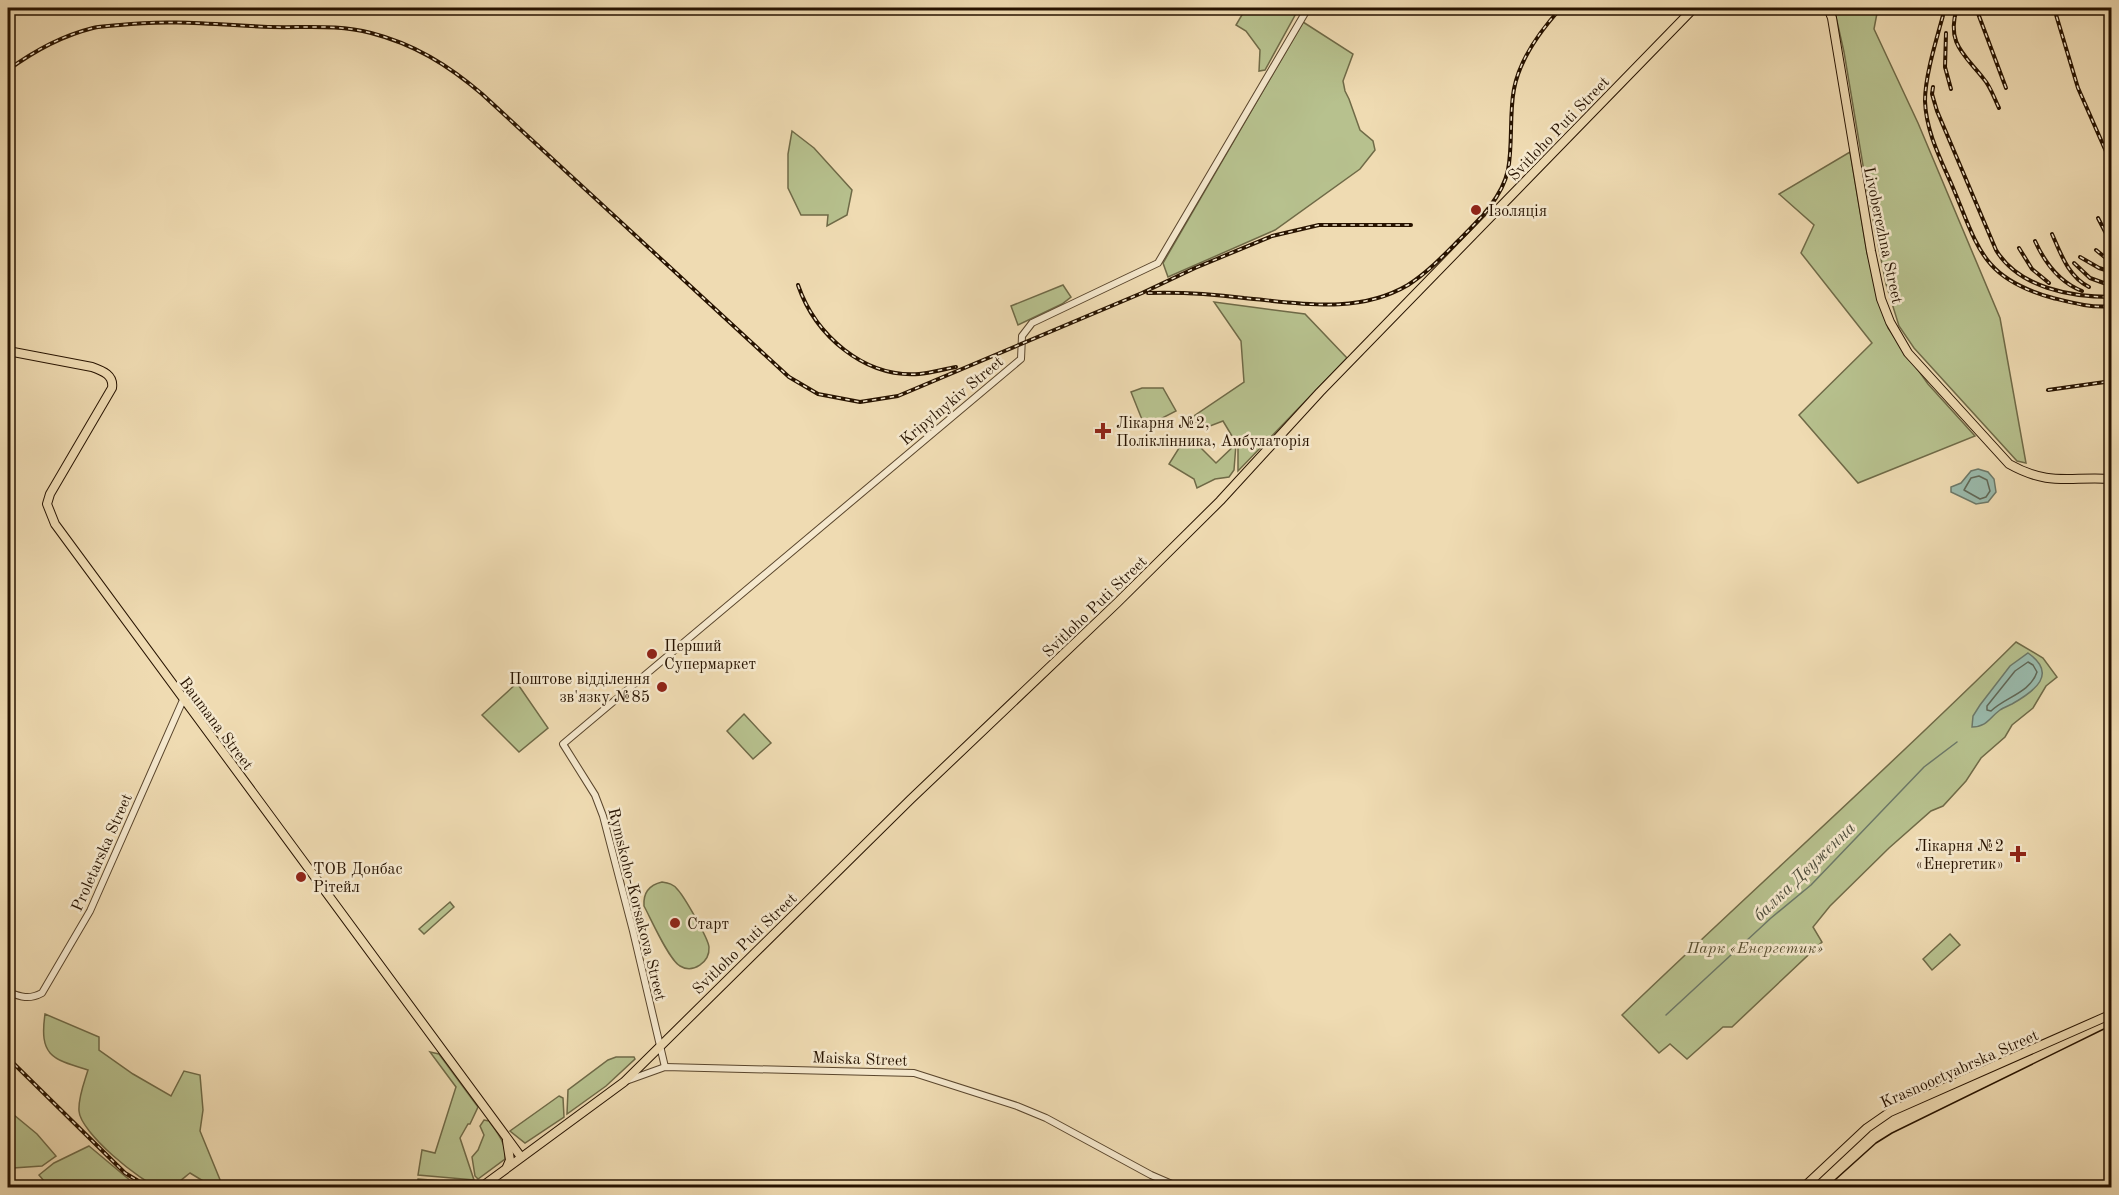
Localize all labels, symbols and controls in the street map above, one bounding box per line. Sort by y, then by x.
street label: Svitloho Puti Street [1506,74,1613,185]
street label: Livoberezhna Street [1860,166,1904,306]
marker: Ізоляція [1469,203,1483,217]
place label: Ізоляція [1488,204,1547,220]
street label: Kripylnykiv Street [898,354,1007,449]
place label: Лікарня №2, Поліклінника, Амбулаторія [1116,416,1310,450]
marker: Лікарня №2, Поліклінника, Амбулаторія [1094,422,1112,440]
street label: Svitloho Puti Street [1040,554,1151,661]
place label: Перший Супермаркет [664,639,756,673]
marker: Перший Супермаркет [645,647,659,661]
place label: Поштове відділення зв'язку №85 [509,672,650,706]
street label: Baumana Street [175,675,256,774]
marker: Поштове відділення зв'язку №85 [655,680,669,694]
street label: Proletarska Street [70,791,136,914]
street label: Rymskoho-Korsakova Street [604,806,668,1003]
water label: балка Двуженна [1750,818,1859,925]
place label: Лікарня №2 «Енергетик» [1915,839,2004,873]
marker: Лікарня №2 «Енергетик» [2009,845,2027,863]
place label: ТОВ Донбас Рітейл [313,862,403,896]
marker: ТОВ Донбас Рітейл [294,870,308,884]
street label: Svitloho Puti Street [690,891,801,998]
marker: Старт [668,916,682,930]
place label: Старт [687,917,729,933]
park label: Парк «Енергетик» [1686,941,1823,957]
street label: Krasnooctyabrska Street [1878,1028,2042,1112]
street label: Maiska Street [812,1050,908,1070]

